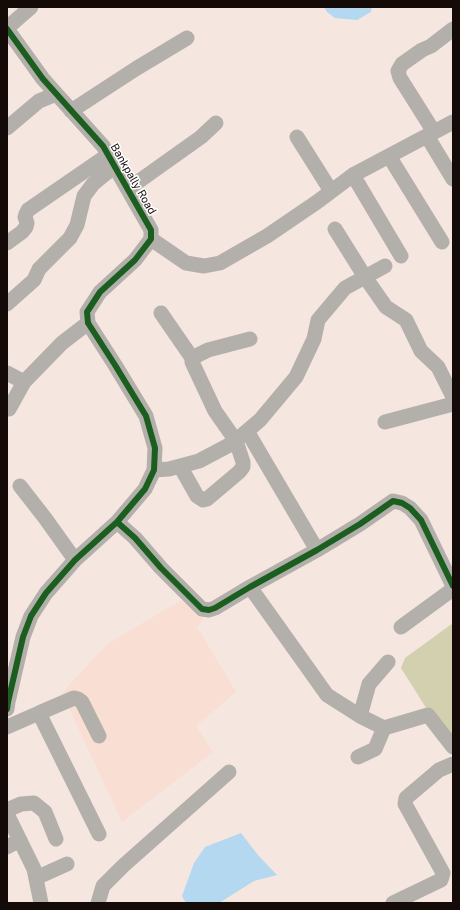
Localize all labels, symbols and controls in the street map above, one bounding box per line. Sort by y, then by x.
street label: Bankpally Road [107,141,159,217]

